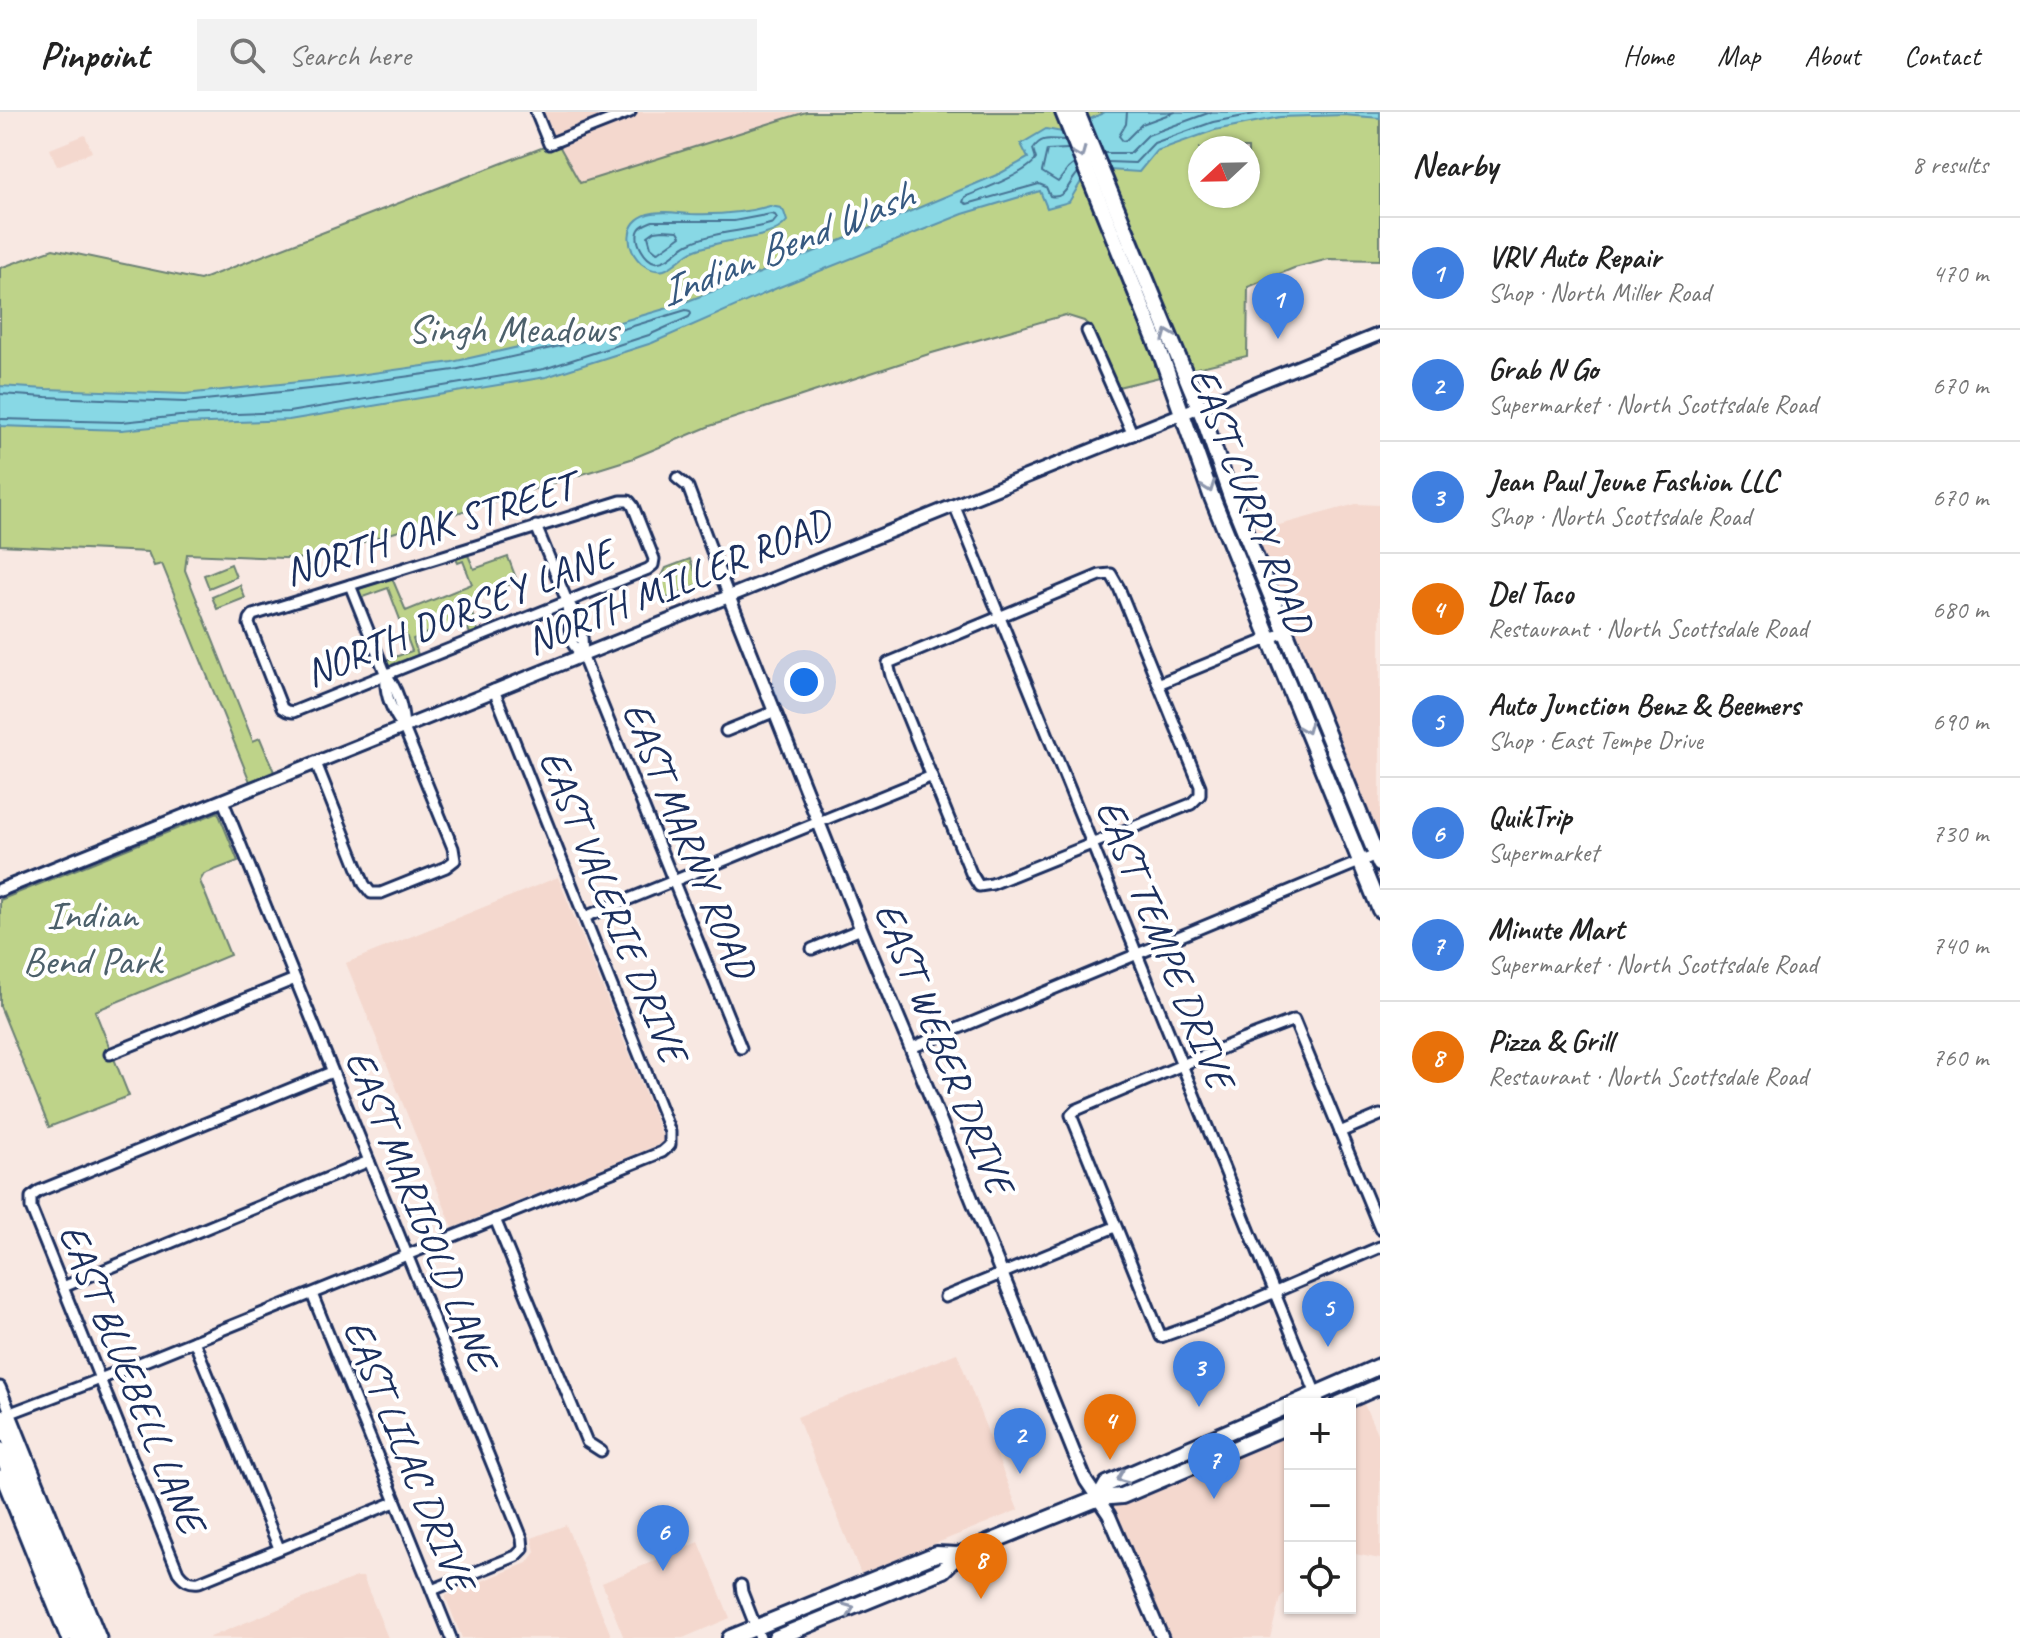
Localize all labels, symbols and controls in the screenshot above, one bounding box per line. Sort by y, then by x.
search box [197,19,757,91]
text: Pinpoint [40,32,149,79]
icon: search [225,33,269,77]
text: Search here [289,36,411,74]
text: Home [1623,38,1673,73]
text: Map [1717,38,1760,73]
text: About [1804,38,1860,73]
text: Contact [1904,38,1980,73]
north arrow [1188,136,1260,208]
text: Nearby [1412,143,1498,186]
one-way arrow [1070,145,1087,159]
text: 8 results [1912,148,1988,181]
water label: Indian Bend Wash [651,168,924,319]
text: VRV Auto Repair [1488,238,1661,276]
text: 1 [1432,257,1444,290]
text: 470 m [1932,257,1988,290]
pin: 1 [1252,273,1304,339]
text: Shop · North Miller Road [1488,276,1710,309]
park label: Singh Meadows [408,304,621,354]
one-way arrow [1162,329,1178,343]
text: Grab N Go [1488,350,1598,388]
street label: EAST CURRY ROAD [1178,360,1326,642]
text: 2 [1432,369,1444,402]
text: 670 m [1932,369,1988,402]
text: Supermarket · North Scottsdale Road [1488,388,1817,421]
street label: NORTH OAK STREET [278,458,589,597]
text: Jean Paul Jeune Fashion LLC [1488,462,1778,500]
one-way arrow [1199,479,1215,493]
text: 3 [1432,481,1444,514]
text: 670 m [1932,481,1988,514]
street label: NORTH MILLER ROAD [518,497,840,666]
text: Shop · North Scottsdale Road [1488,500,1751,533]
street label: NORTH DORSEY LANE [297,526,626,698]
text: Del Taco [1488,574,1573,612]
text: 4 [1432,593,1444,626]
text: 680 m [1932,593,1988,626]
text: Restaurant · North Scottsdale Road [1488,612,1807,645]
your location [784,662,824,702]
text: Auto Junction Benz & Beemers [1488,686,1800,724]
street label: EAST MARNY ROAD [611,695,768,988]
text: 5 [1432,705,1444,738]
text: 690 m [1932,705,1988,738]
one-way arrow [1296,720,1313,734]
text: Shop · East Tempe Drive [1488,724,1703,757]
street label: EAST VALERIE DRIVE [528,743,700,1074]
street label: EAST TEMPE DRIVE [1084,792,1248,1100]
text: QuikTrip [1488,798,1571,836]
text: 6 [1432,817,1444,850]
text: 730 m [1932,817,1988,850]
text: Supermarket [1488,836,1599,869]
park label: Indian Bend Park [23,890,165,986]
street label: EAST WEBER DRIVE [863,895,1027,1206]
text: Minute Mart [1488,910,1624,948]
text: 7 [1432,929,1444,962]
text: 740 m [1932,929,1988,962]
text: Supermarket · North Scottsdale Road [1488,948,1817,981]
text: Pizza & Grill [1488,1022,1613,1060]
text: 8 [1432,1041,1444,1074]
text: 760 m [1932,1041,1988,1074]
street label: EAST MARIGOLD LANE [334,1043,510,1382]
text: Restaurant · North Scottsdale Road [1488,1060,1807,1093]
street label: EAST BLUEBELL LANE [47,1217,218,1544]
pin: 5 [1302,1281,1354,1347]
street label: EAST LILAC DRIVE [332,1312,488,1603]
pin: 3 [1173,1341,1225,1407]
pin: 4 [1084,1394,1136,1460]
map controls [1284,1398,1356,1614]
button: + [1284,1398,1356,1470]
pin: 2 [994,1408,1046,1474]
pin: 7 [1188,1433,1240,1499]
one-way arrow [1116,1468,1130,1484]
button: − [1284,1470,1356,1542]
pin: 6 [637,1505,689,1571]
pin: 8 [955,1533,1007,1599]
button: locate [1284,1542,1356,1614]
one-way arrow [840,1602,855,1618]

